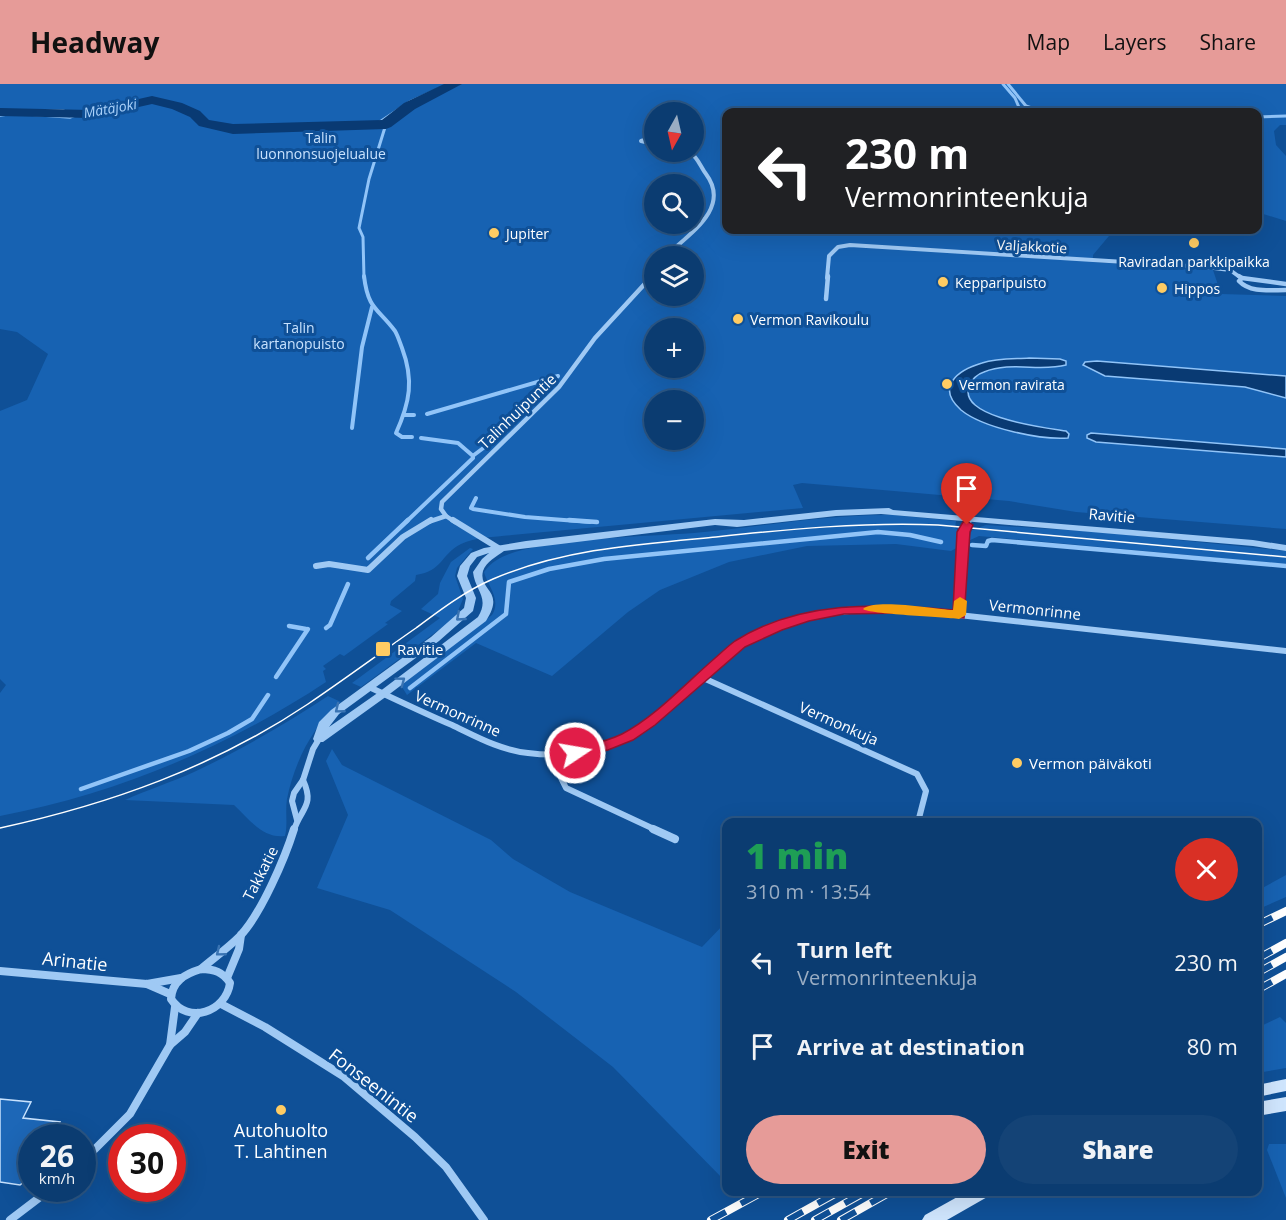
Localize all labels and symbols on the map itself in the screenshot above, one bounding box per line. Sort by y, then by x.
water label: Mätäjoki [82,94,139,122]
north arrow [644,102,704,162]
park label: Talin luonnonsuojelualue [256,128,386,163]
place label: Jupiter [504,224,549,243]
marker: Jupiter [487,226,501,240]
street label: Valjakkotie [996,235,1068,257]
marker: Raviradan parkkipaikka [1187,236,1201,250]
place label: Raviradan parkkipaikka [1118,252,1270,271]
place label: Kepparipuisto [955,273,1046,292]
marker: Kepparipuisto [936,275,950,289]
place label: Hippos [1174,279,1220,298]
marker: Hippos [1155,281,1169,295]
place label: Vermon Ravikoulu [750,310,869,329]
marker: Vermon Ravikoulu [731,312,745,326]
park label: Talin kartanopuisto [253,318,345,353]
street label: Talinhuipuntie [474,369,560,453]
place label: Vermon ravirata [959,375,1065,394]
marker: Vermon ravirata [940,377,954,391]
pin [941,463,992,525]
street label: Ravitie [1088,503,1136,527]
street label: Vermonrinne [988,594,1082,624]
one-way arrow [456,610,467,621]
place label: Ravitie [397,639,443,659]
marker: Ravitie [374,640,392,658]
one-way arrow [394,677,405,688]
street label: Vermonrinne [412,685,504,741]
street label: Vermonkuja [796,697,882,749]
one-way arrow [335,702,346,713]
position arrow [543,721,607,785]
place label: Vermon päiväkoti [1029,753,1152,773]
marker: Vermon päiväkoti [1010,756,1024,770]
street label: Takkatie [238,843,282,903]
one-way arrow [216,944,227,955]
street label: Arinatie [41,946,109,976]
street label: Fonseenintie [324,1042,424,1128]
marker: Autohuolto T. Lahtinen [274,1103,288,1117]
place label: Autohuolto T. Lahtinen [234,1118,328,1163]
speed limit sign: 30 [108,1124,186,1202]

